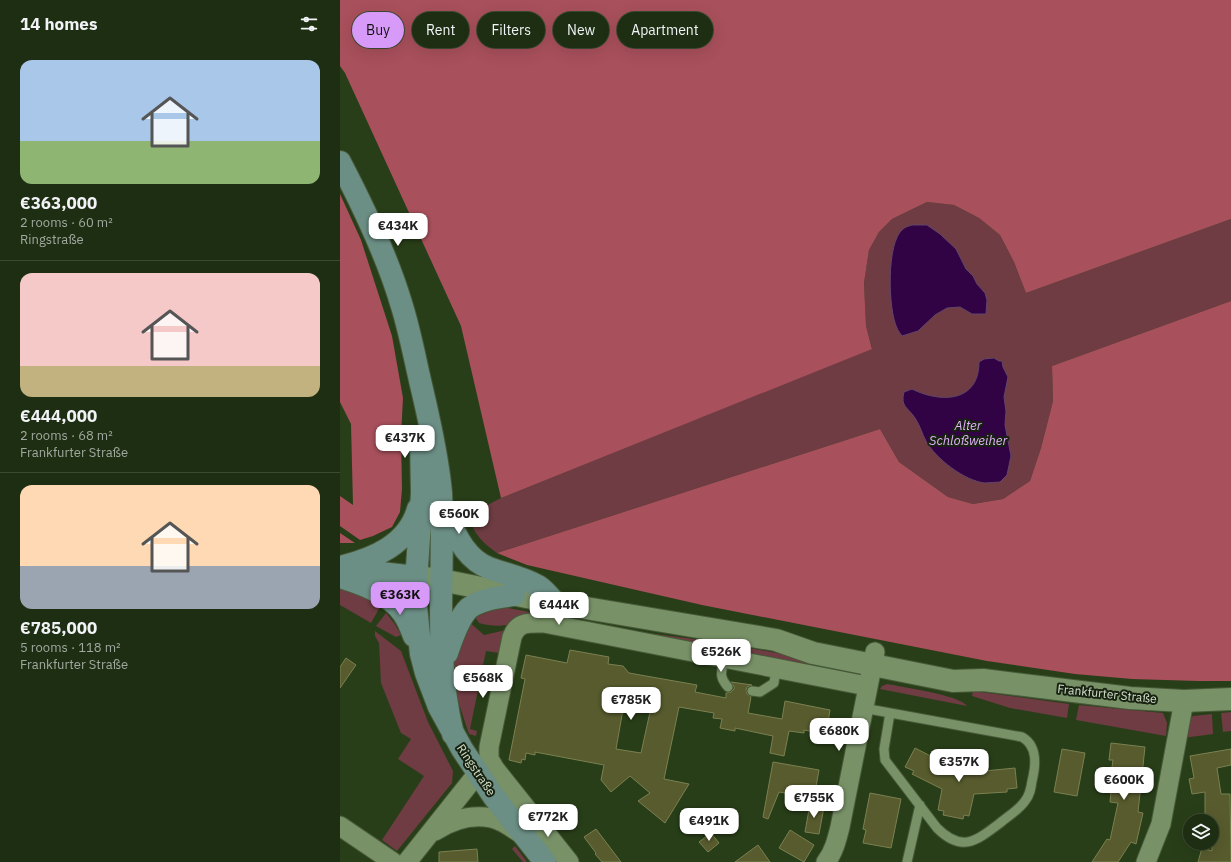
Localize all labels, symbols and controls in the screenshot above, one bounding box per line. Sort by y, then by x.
chip: Buy [352,12,404,48]
chip: Rent [412,12,469,48]
chip: Filters [477,12,545,48]
chip: New [553,12,609,48]
chip: Apartment [617,12,713,48]
text: 14 homes [20,13,97,35]
icon: filters [298,13,320,35]
icon: home [134,86,206,158]
text: €363,000 [20,192,97,214]
pin: €434K [370,213,426,247]
text: 2 rooms · 60 m² [20,214,113,231]
text: €434K [378,217,418,234]
text: Ringstraße [20,231,84,248]
icon: home [134,299,206,371]
text: €444,000 [20,405,97,427]
water label: Alter Schloßweiher [929,417,1008,449]
pin: €437K [377,425,433,459]
text: 2 rooms · 68 m² [20,427,113,444]
text: €437K [385,429,425,446]
text: Frankfurter Straße [20,444,128,461]
pin: €560K [431,501,487,535]
text: €560K [439,505,479,522]
icon: home [134,511,206,583]
pin: €363K [372,582,428,616]
text: €363K [380,586,420,603]
pin: €444K [531,592,587,626]
text: €444K [539,596,579,613]
text: €785,000 [20,617,97,639]
text: 5 rooms · 118 m² [20,639,121,656]
pin: €526K [693,639,749,673]
text: €526K [701,643,741,660]
text: Frankfurter Straße [20,656,128,673]
pin: €568K [455,665,511,699]
text: €568K [463,669,503,686]
street label: Frankfurter Straße [1057,681,1158,706]
pin: €785K [603,687,659,721]
text: €785K [611,691,651,708]
pin: €680K [811,718,867,752]
text: €680K [819,722,859,739]
street label: Ringstraße [454,741,499,799]
pin: €357K [931,749,987,783]
text: €357K [939,753,979,770]
pin: €600K [1096,767,1152,801]
text: €600K [1104,771,1144,788]
pin: €755K [786,785,842,819]
text: €755K [794,789,834,806]
pin: €772K [520,804,576,838]
text: €772K [528,808,568,825]
pin: €491K [681,808,737,842]
text: €491K [689,812,729,829]
map controls [1183,814,1219,850]
button: layers [1183,814,1219,850]

